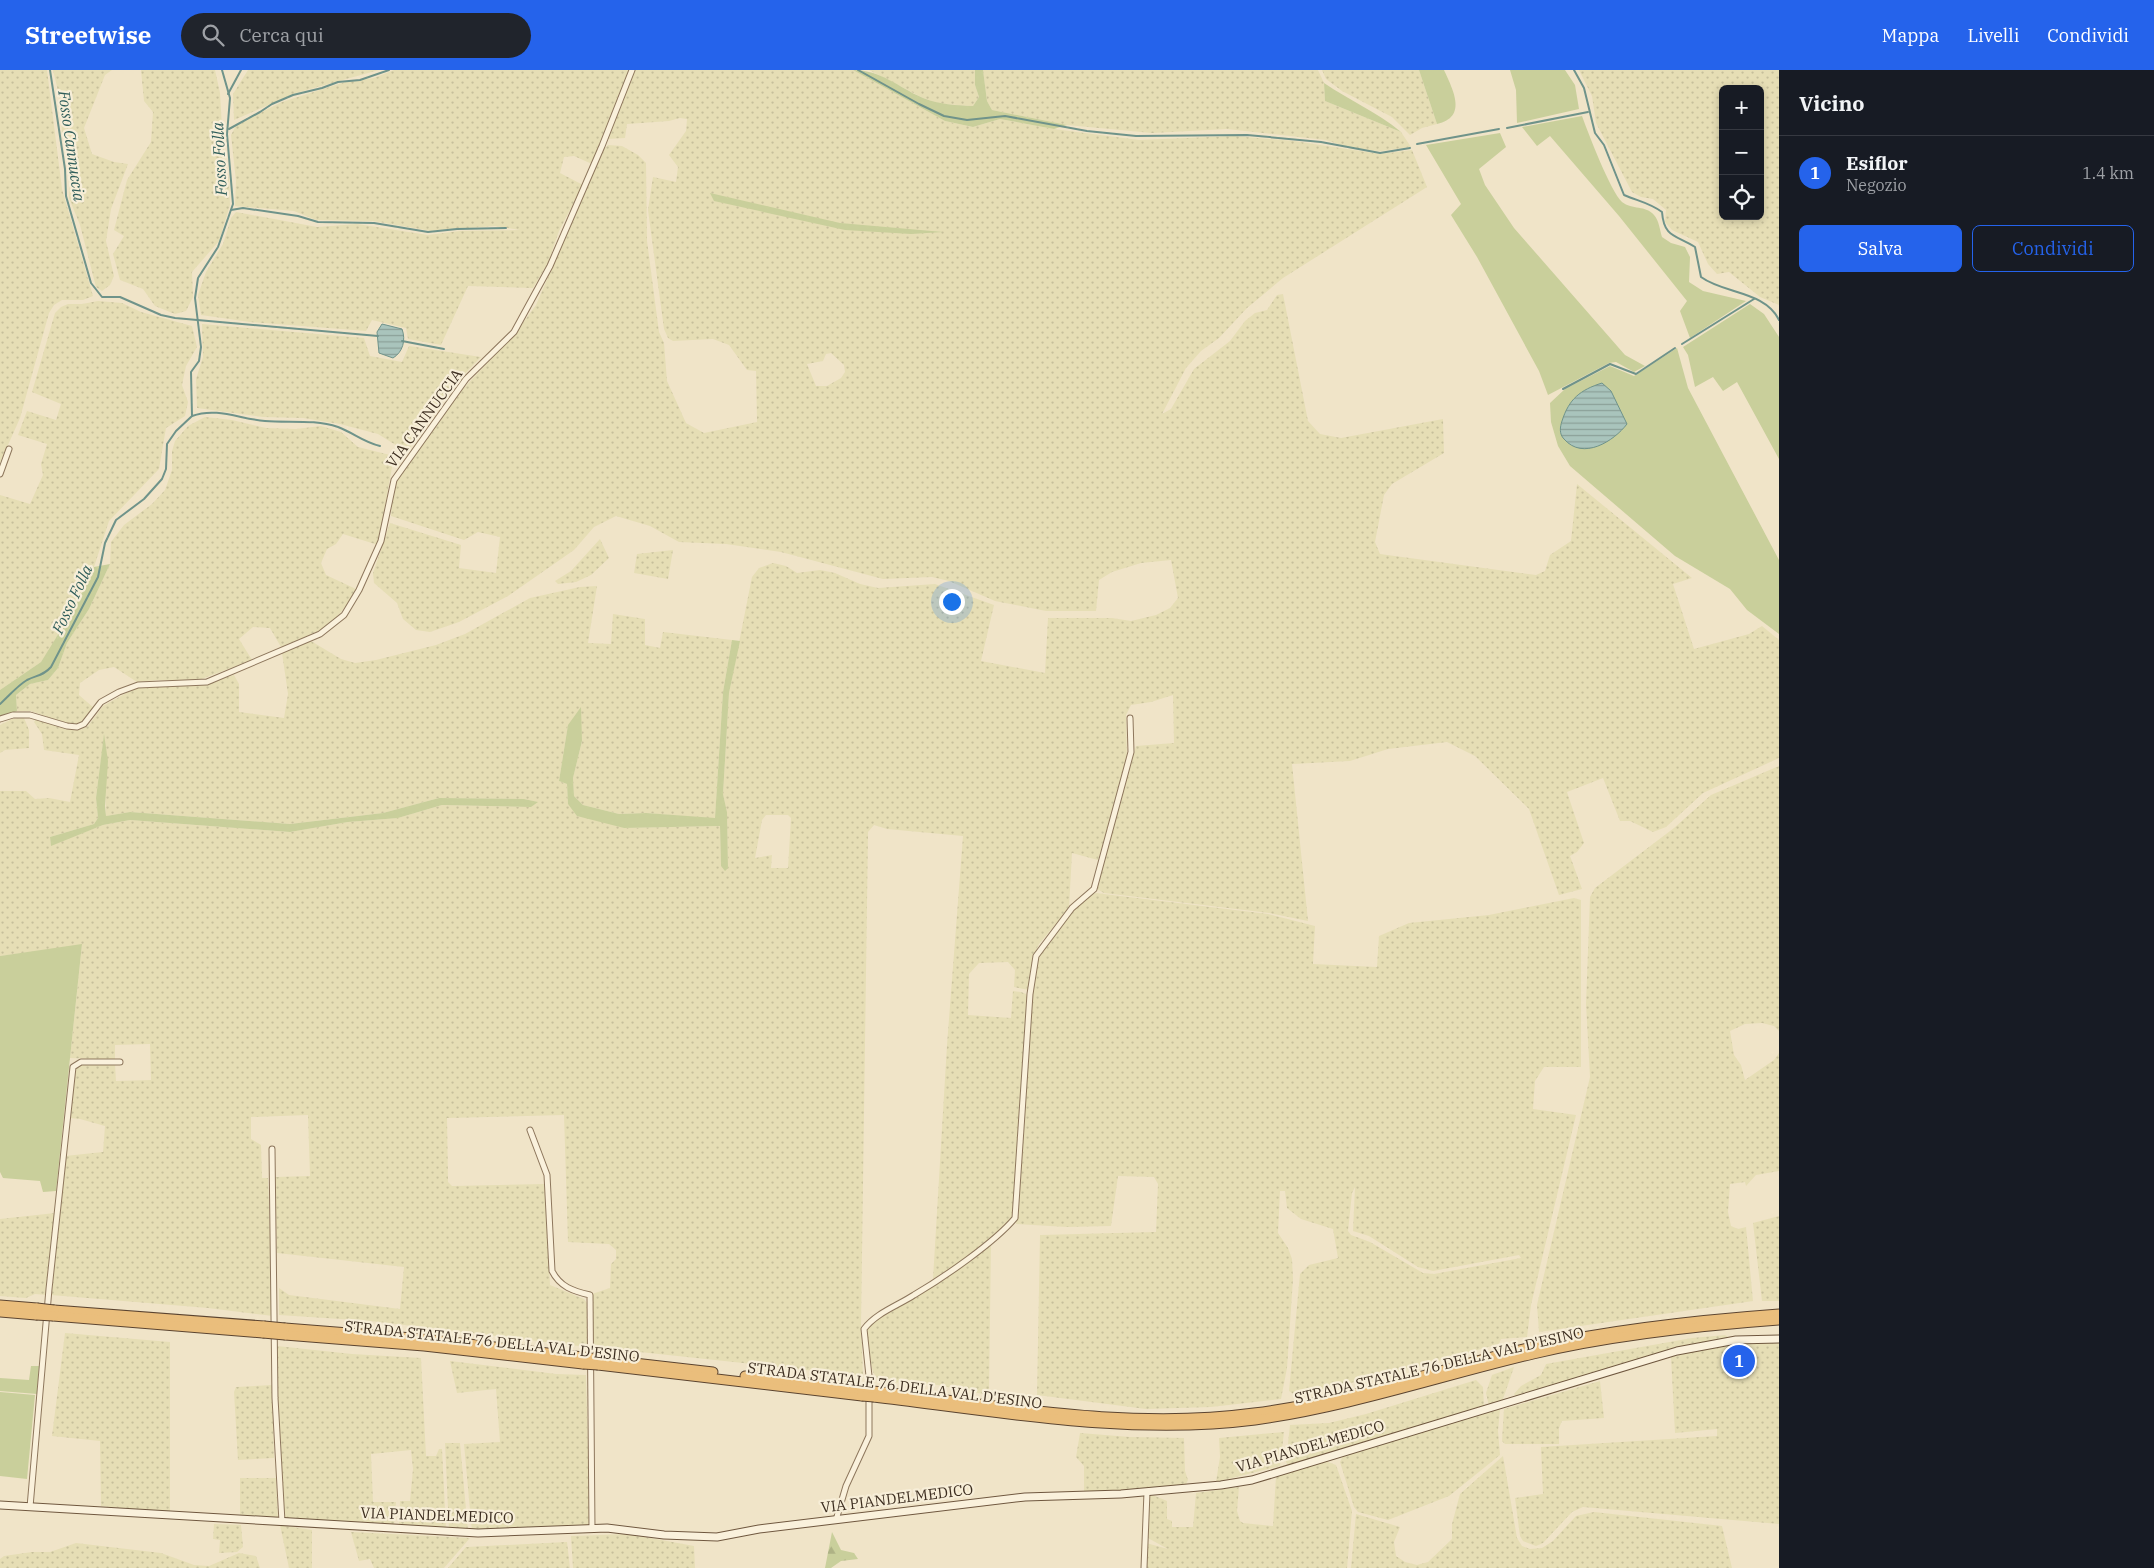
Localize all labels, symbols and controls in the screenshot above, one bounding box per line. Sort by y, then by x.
search box [181,13,531,58]
text: Streetwise [25,19,151,51]
icon: search [199,21,227,49]
text: Cerca qui [239,23,324,47]
text: Mappa [1882,24,1939,47]
text: Livelli [1967,24,2019,47]
text: Condividi [2047,24,2129,47]
map controls [1719,85,1764,220]
button: + [1719,85,1764,130]
water label: Fosso Cannuccia [54,88,90,203]
text: Vicino [1799,89,1865,117]
water label: Fosso Folla [207,121,231,197]
button: − [1719,130,1764,175]
text: Esiflor [1846,151,1908,175]
text: 1 [1810,163,1820,183]
text: 1.4 km [2082,163,2134,183]
button: locate [1719,175,1764,220]
text: Negozio [1846,175,1907,195]
button: Salva [1799,225,1962,272]
button: Condividi [1972,225,2134,272]
street label: VIA CANNUCCIA [382,364,467,471]
water label: Fosso Folla [47,561,97,638]
your location [939,589,965,615]
street label: STRADA STATALE 76 DELLA VAL D'ESINO [344,1316,640,1366]
street label: STRADA STATALE 76 DELLA VAL D'ESINO [1292,1322,1586,1408]
pin: 1 [1723,1342,1755,1380]
street label: STRADA STATALE 76 DELLA VAL D'ESINO [747,1357,1043,1413]
street label: VIA PIANDELMEDICO [1234,1416,1386,1476]
street label: VIA PIANDELMEDICO [820,1479,974,1517]
street label: VIA PIANDELMEDICO [360,1503,514,1527]

